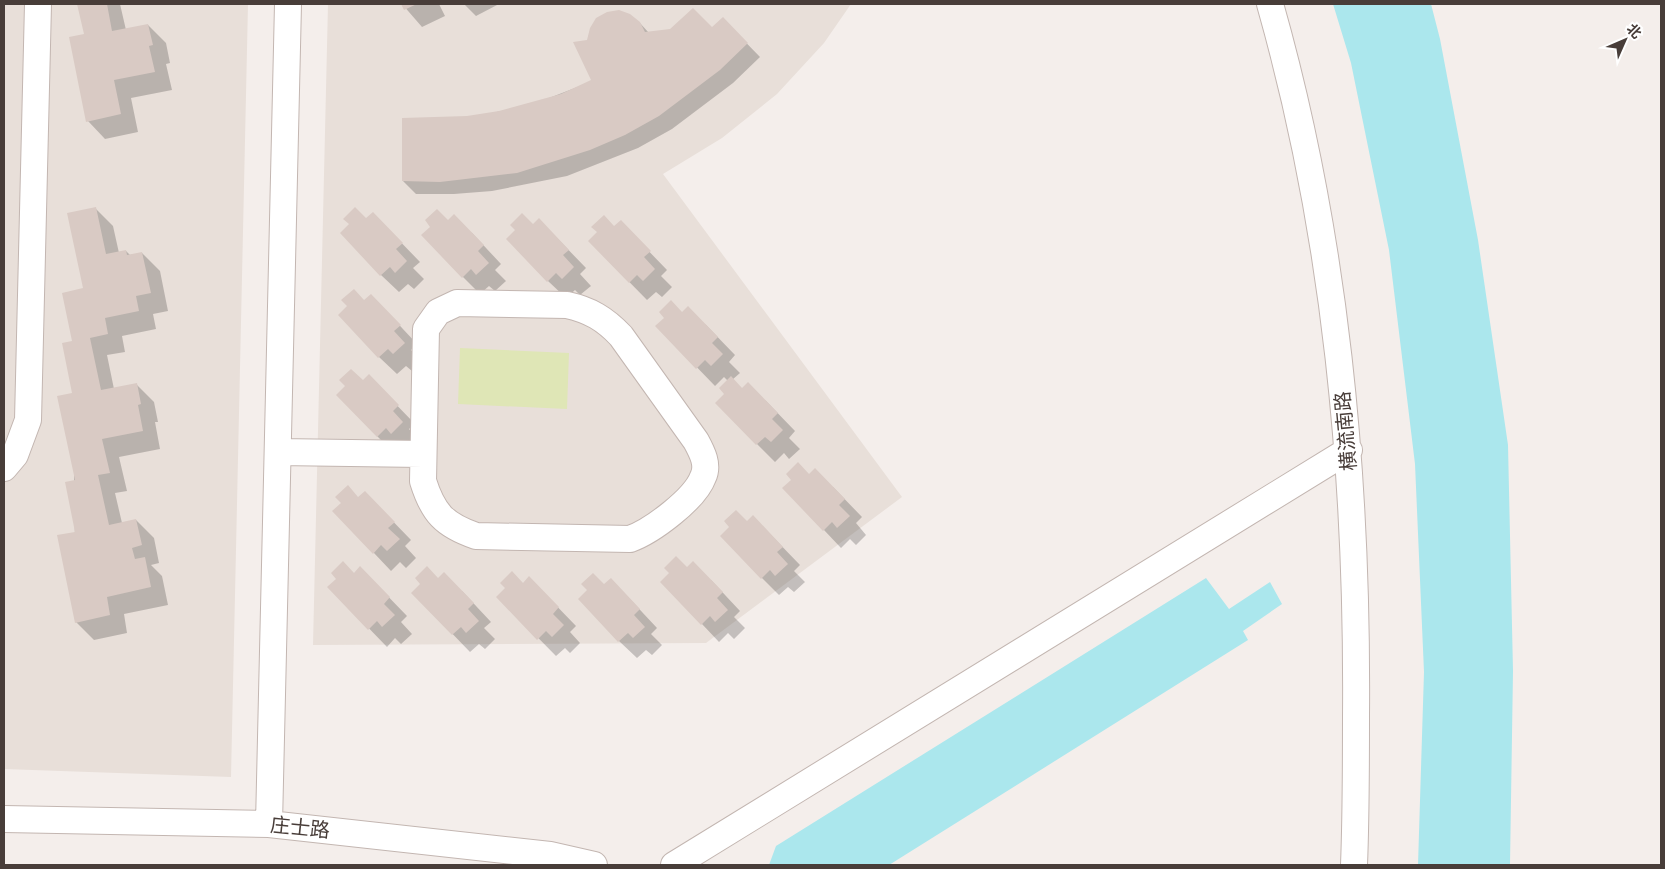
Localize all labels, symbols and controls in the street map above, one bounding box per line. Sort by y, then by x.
north arrow [1600,15,1650,65]
text: 北 [1622,19,1646,43]
street label: 横流南路 [1328,390,1364,472]
street label: 庄士路 [269,810,331,846]

